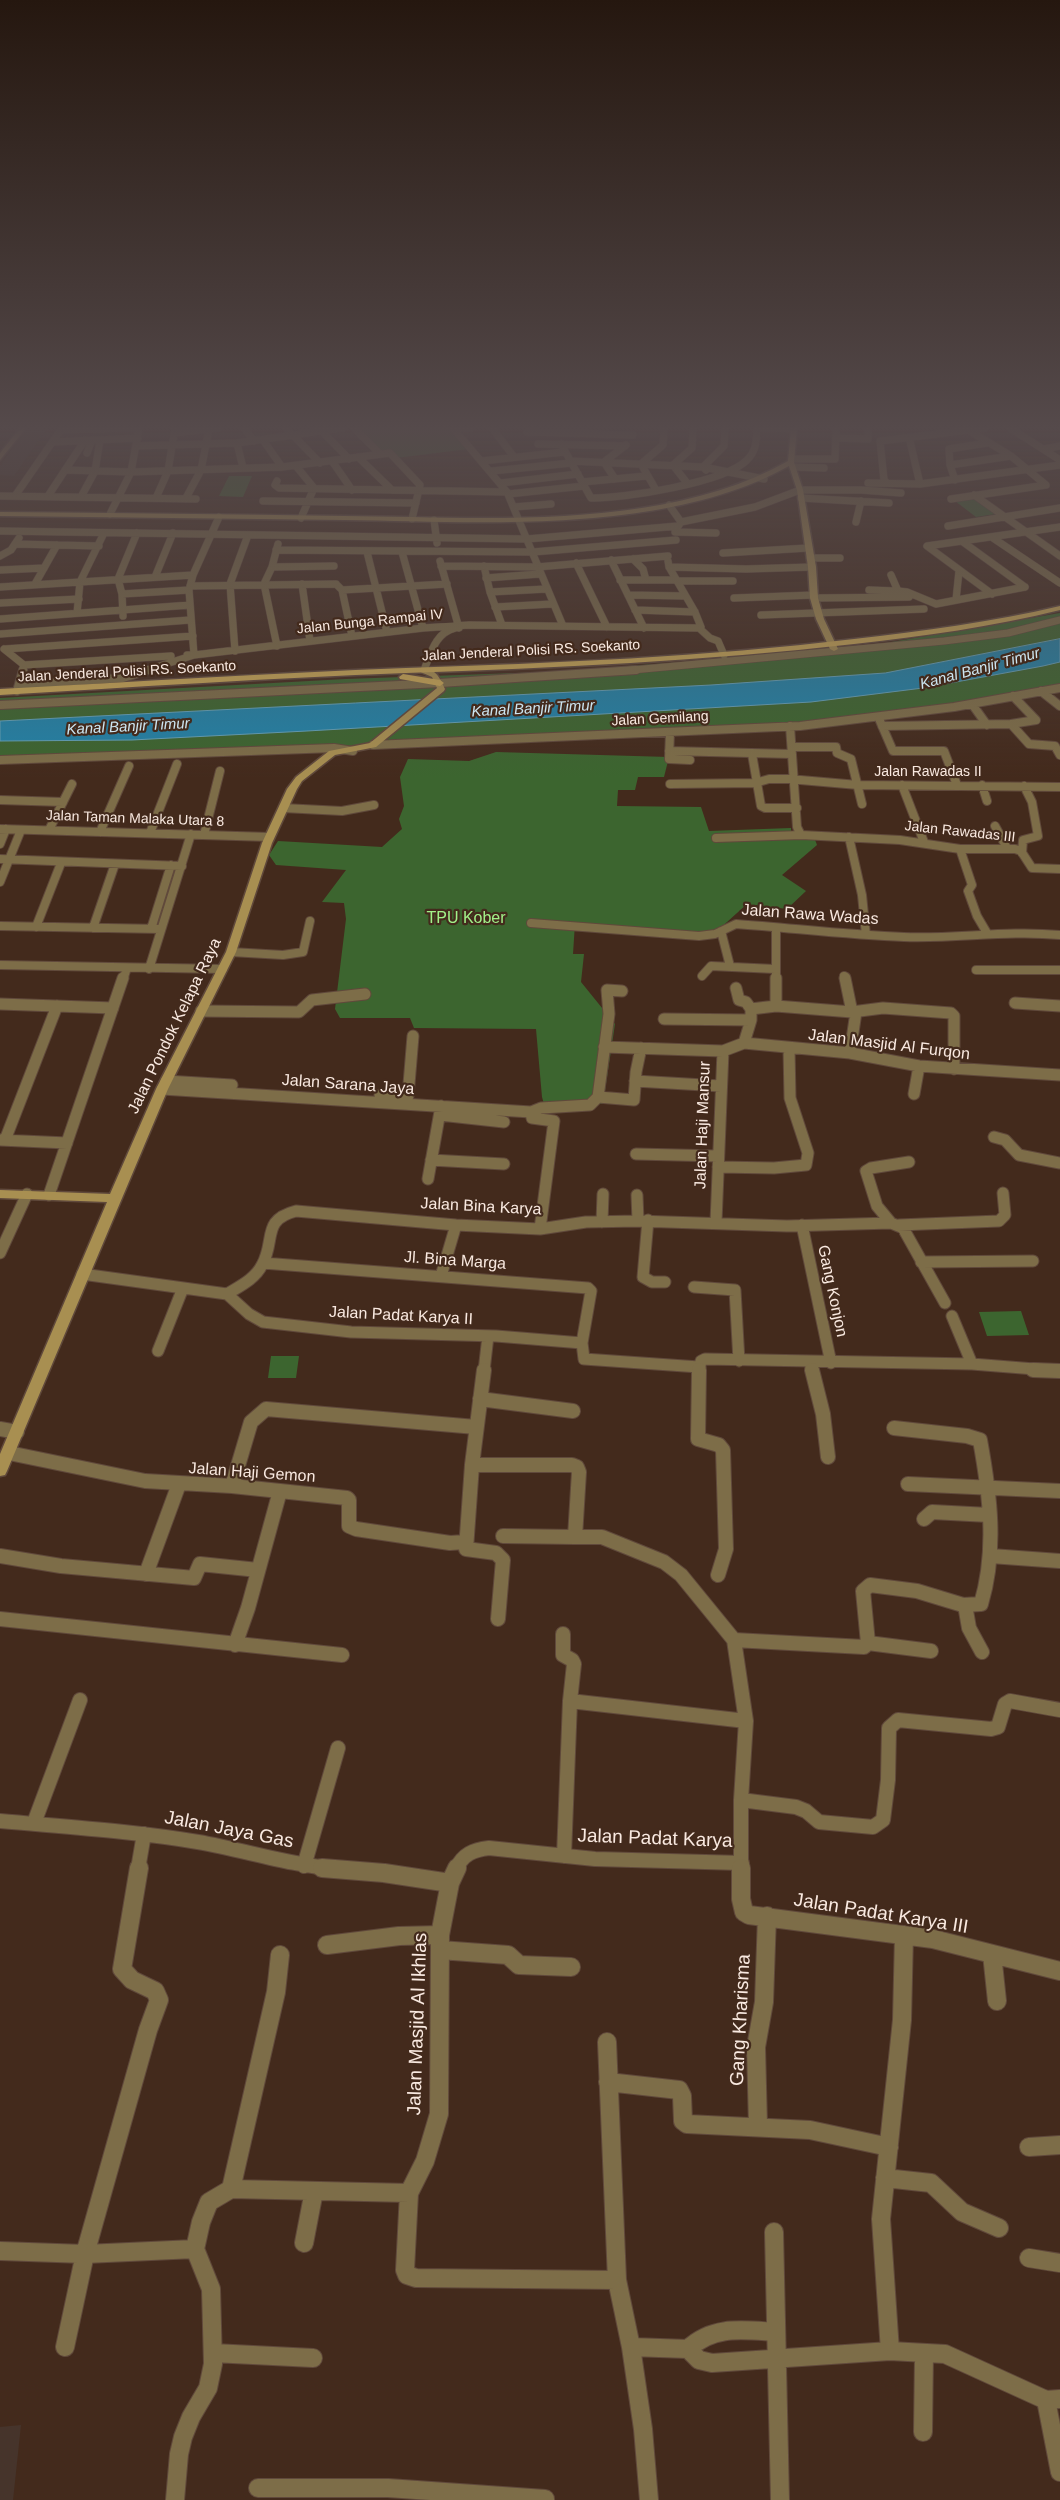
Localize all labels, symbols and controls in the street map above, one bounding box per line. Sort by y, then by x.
street label: Jalan Bunga Rampai IV [296,606,444,638]
street label: Jalan Jenderal Polisi RS. Soekanto [421,637,641,665]
water label: Kanal Banjir Timur [918,644,1042,694]
street label: Jalan Jenderal Polisi RS. Soekanto [17,658,237,686]
water label: Kanal Banjir Timur [471,697,595,721]
street label: Jalan Gemilang [611,708,709,730]
water label: Kanal Banjir Timur [66,715,190,739]
street label: Jalan Rawadas II [874,764,982,780]
street label: Jalan Taman Malaka Utara 8 [46,807,224,831]
street label: Jalan Rawadas III [904,818,1016,846]
street label: Jalan Rawa Wadas [741,901,879,929]
park label: TPU Kober [426,909,506,929]
street label: Jalan Pondok Kelapa Raya [124,935,226,1117]
street label: Jalan Masjid Al Furqon [807,1026,971,1064]
street label: Jalan Haji Mansur [691,1061,715,1189]
street label: Jalan Sarana Jaya [281,1071,415,1099]
street label: Jalan Bina Karya [420,1194,542,1220]
street label: Gang Konjon [813,1243,851,1339]
street label: Jl. Bina Marga [403,1248,507,1274]
street label: Jalan Padat Karya II [329,1303,473,1329]
street label: Jalan Haji Gemon [188,1459,316,1487]
street label: Jalan Jaya Gas [163,1806,295,1854]
street label: Jalan Padat Karya [577,1825,733,1853]
street label: Jalan Padat Karya III [792,1889,970,1939]
street label: Jalan Masjid Al Ikhlas [403,1932,433,2116]
street label: Gang Kharisma [726,1953,756,2087]

